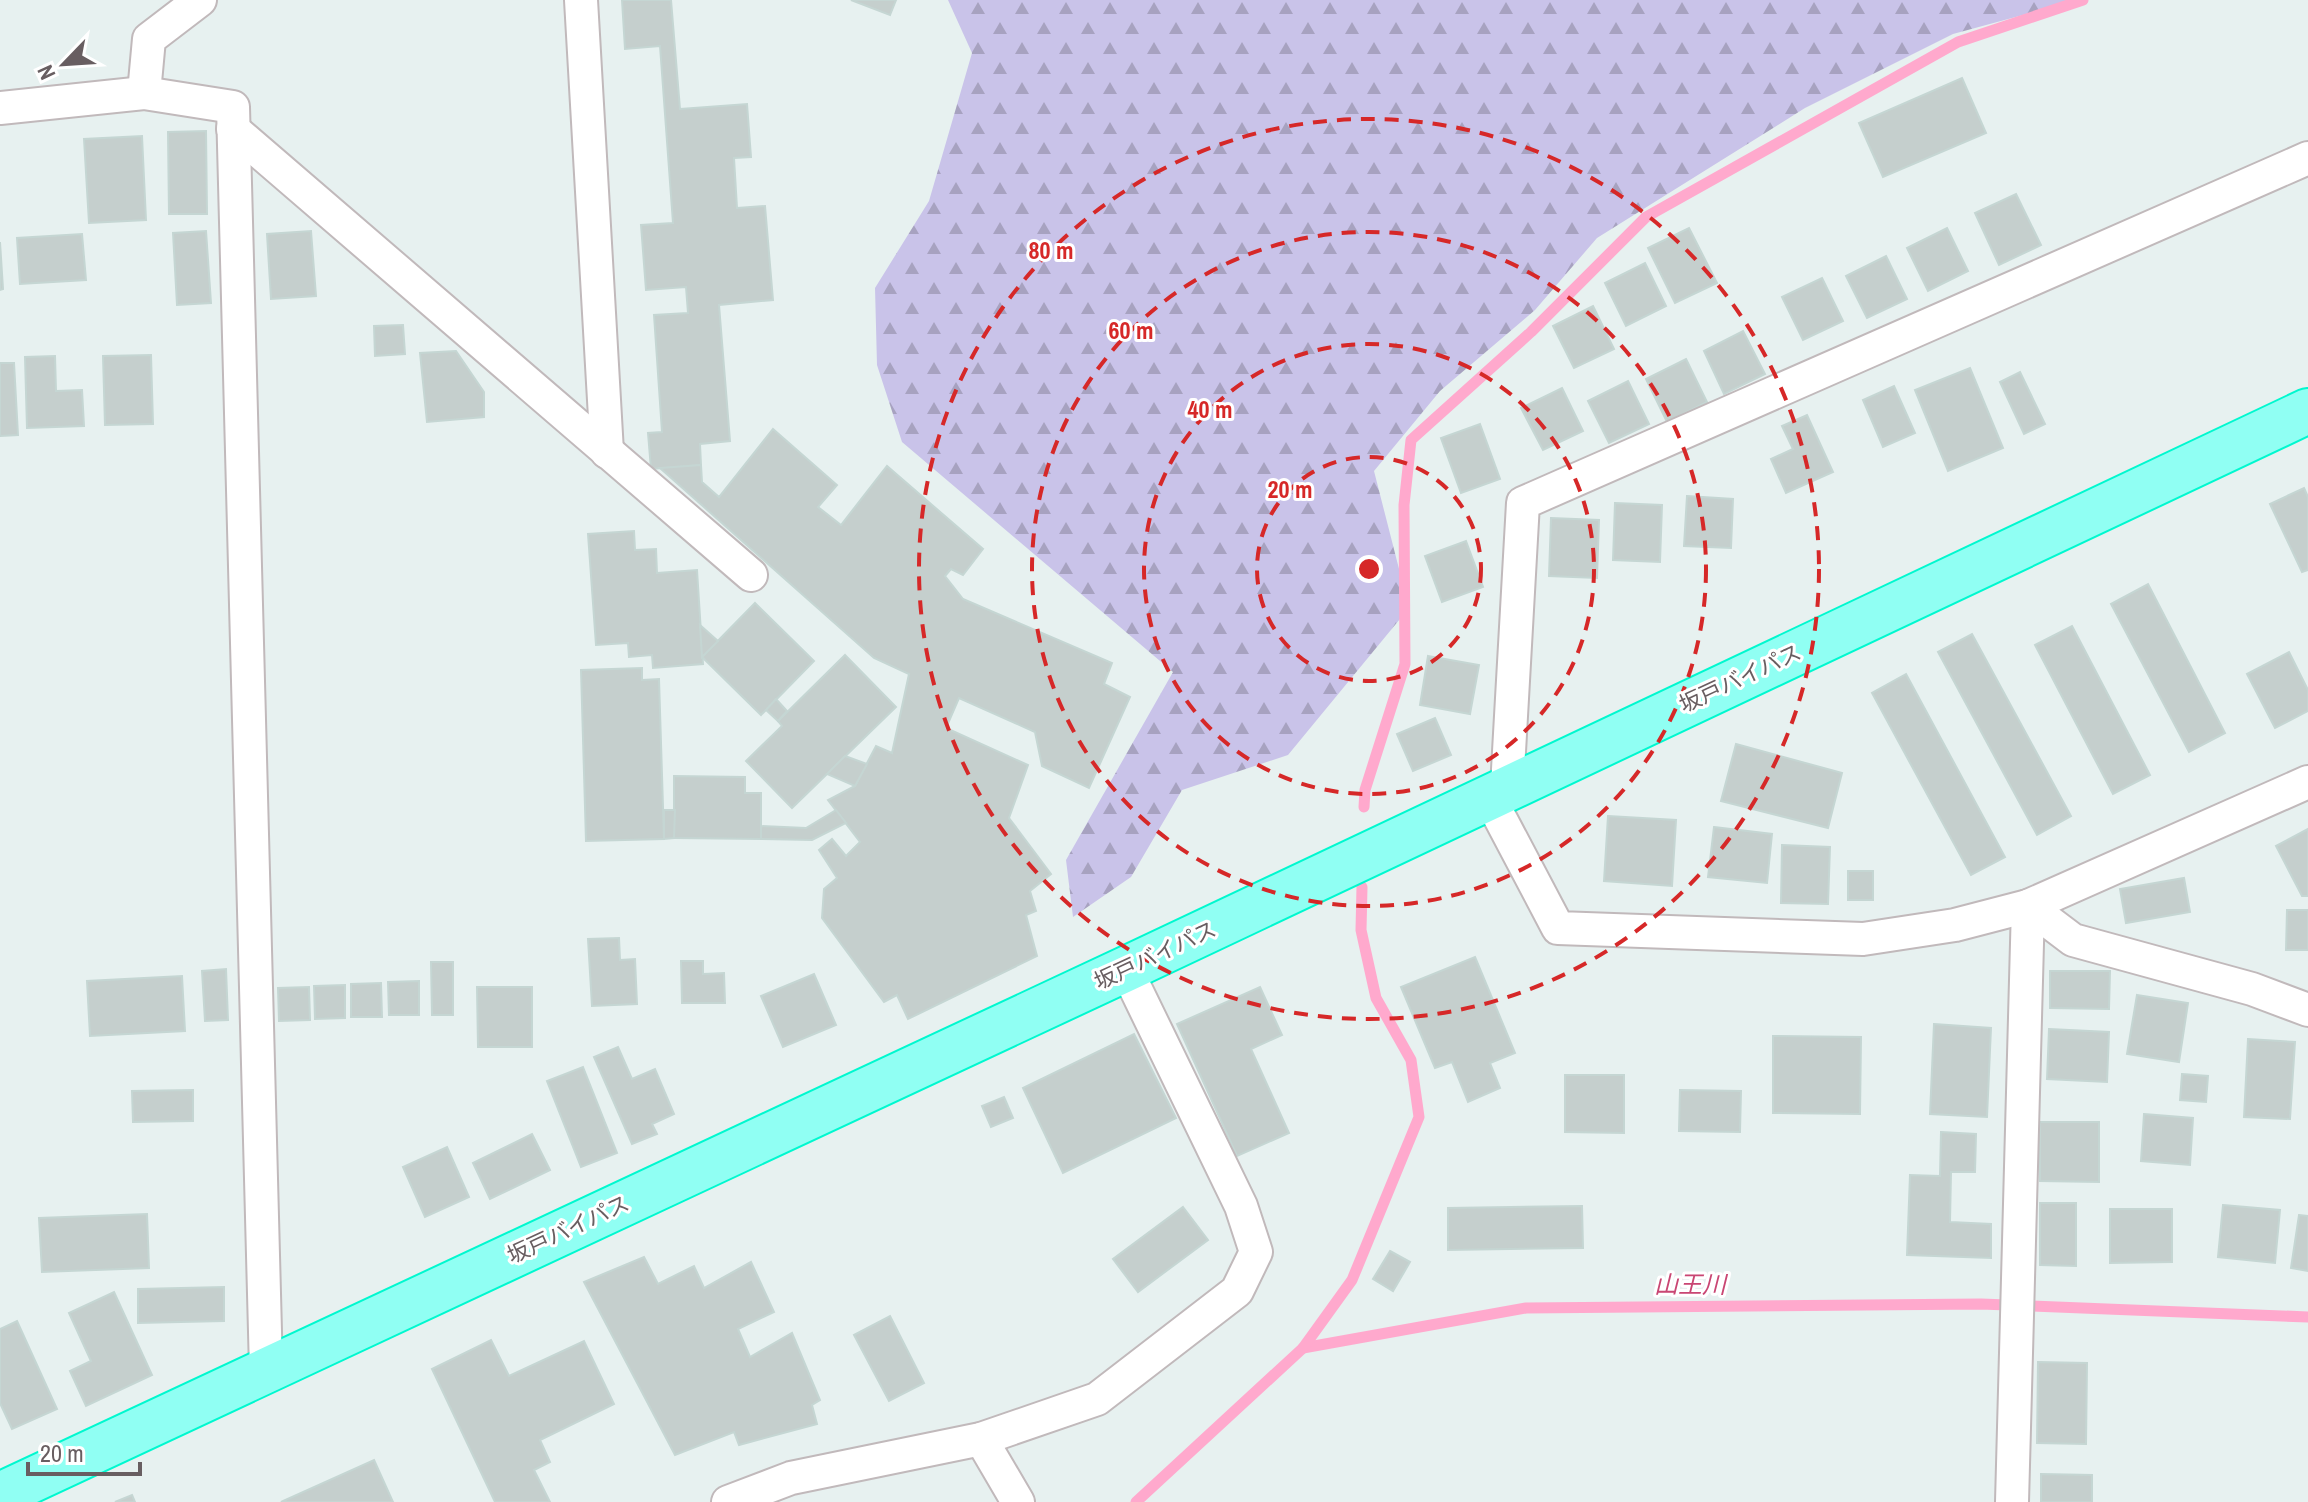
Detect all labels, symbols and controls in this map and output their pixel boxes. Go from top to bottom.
north arrow [24,24,104,104]
text: N [30,60,62,85]
text: 80 m [1029,234,1073,266]
text: 60 m [1109,314,1153,346]
text: 40 m [1188,393,1232,425]
text: 20 m [1268,473,1312,505]
centre of rings [1355,555,1383,583]
street label: 坂戸バイパス [1674,637,1806,719]
street label: 坂戸バイパス [1089,914,1221,996]
street label: 坂戸バイパス [502,1188,634,1270]
water label: 山王川 [1654,1268,1729,1300]
scale bar [28,1426,140,1476]
text: 20 m [40,1437,84,1469]

